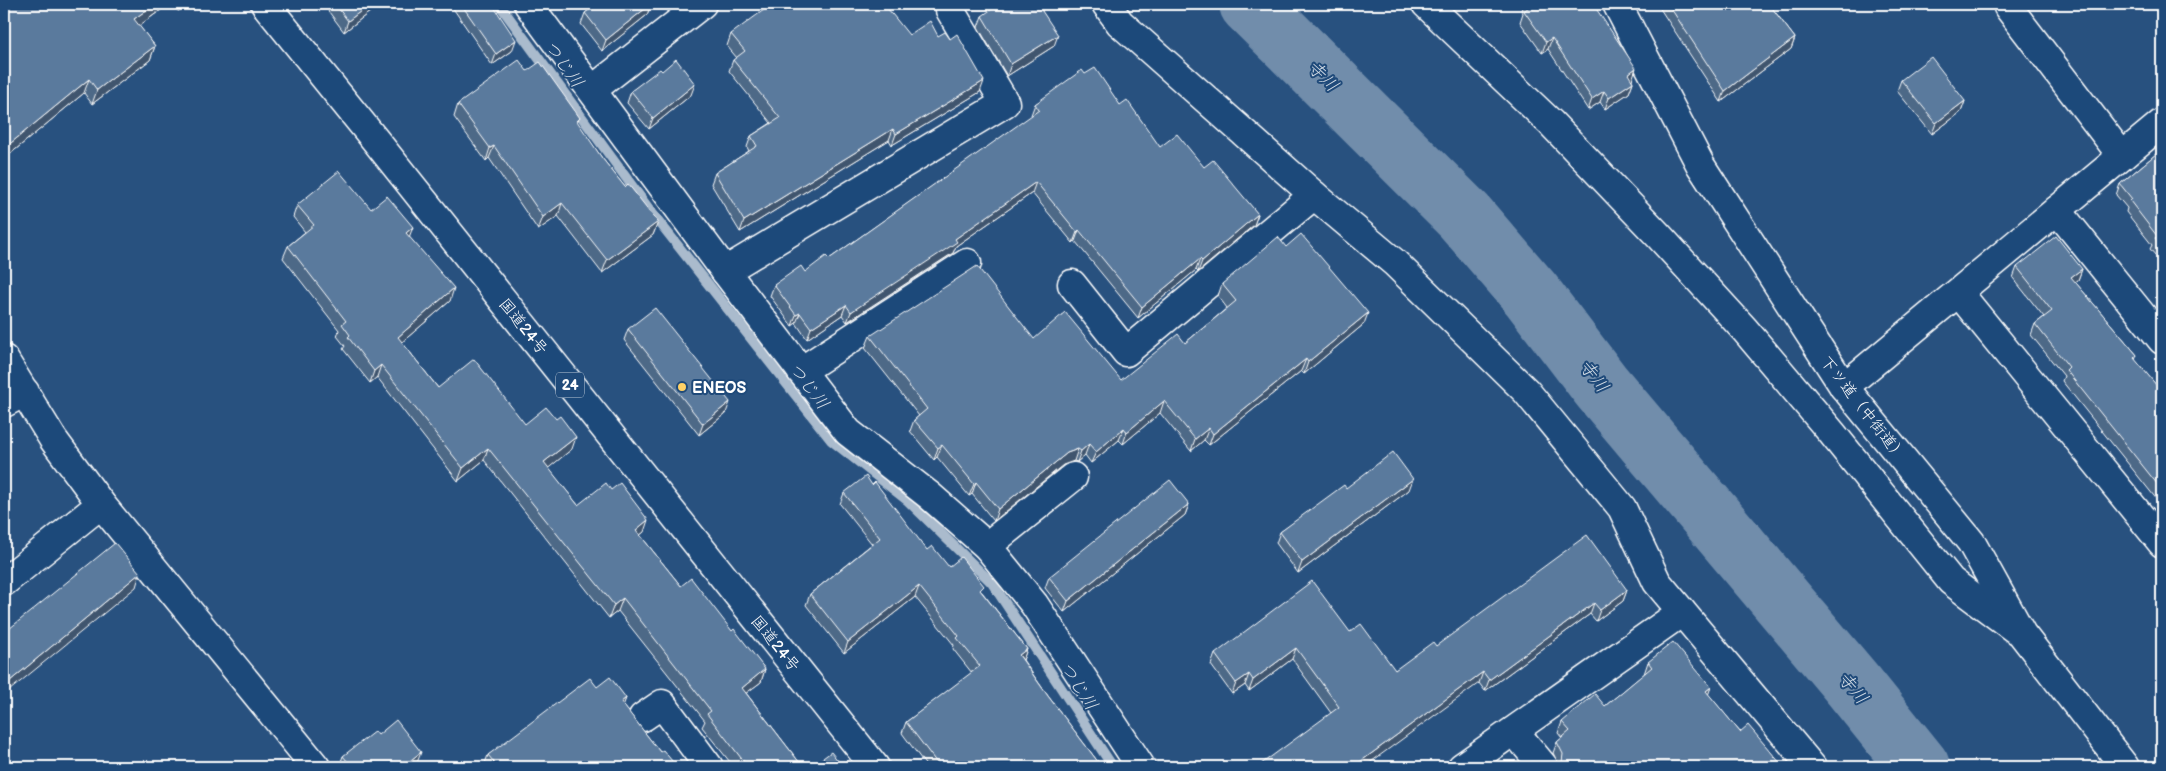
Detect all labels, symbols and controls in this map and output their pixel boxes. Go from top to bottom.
water label: つじ川 [539,36,588,92]
water label: 寺川 [1302,56,1343,97]
street label: 国道24号 [494,295,551,359]
street label: 下ツ道（中街道） [1816,353,1910,465]
water label: 寺川 [1574,356,1613,397]
water label: つじ川 [784,359,834,414]
road number: 24 [556,372,584,398]
place label: ENEOS [692,379,747,398]
marker: ENEOS [676,381,688,393]
street label: 国道24号 [746,612,803,676]
water label: つじ川 [1055,658,1102,715]
water label: 寺川 [1833,668,1872,709]

